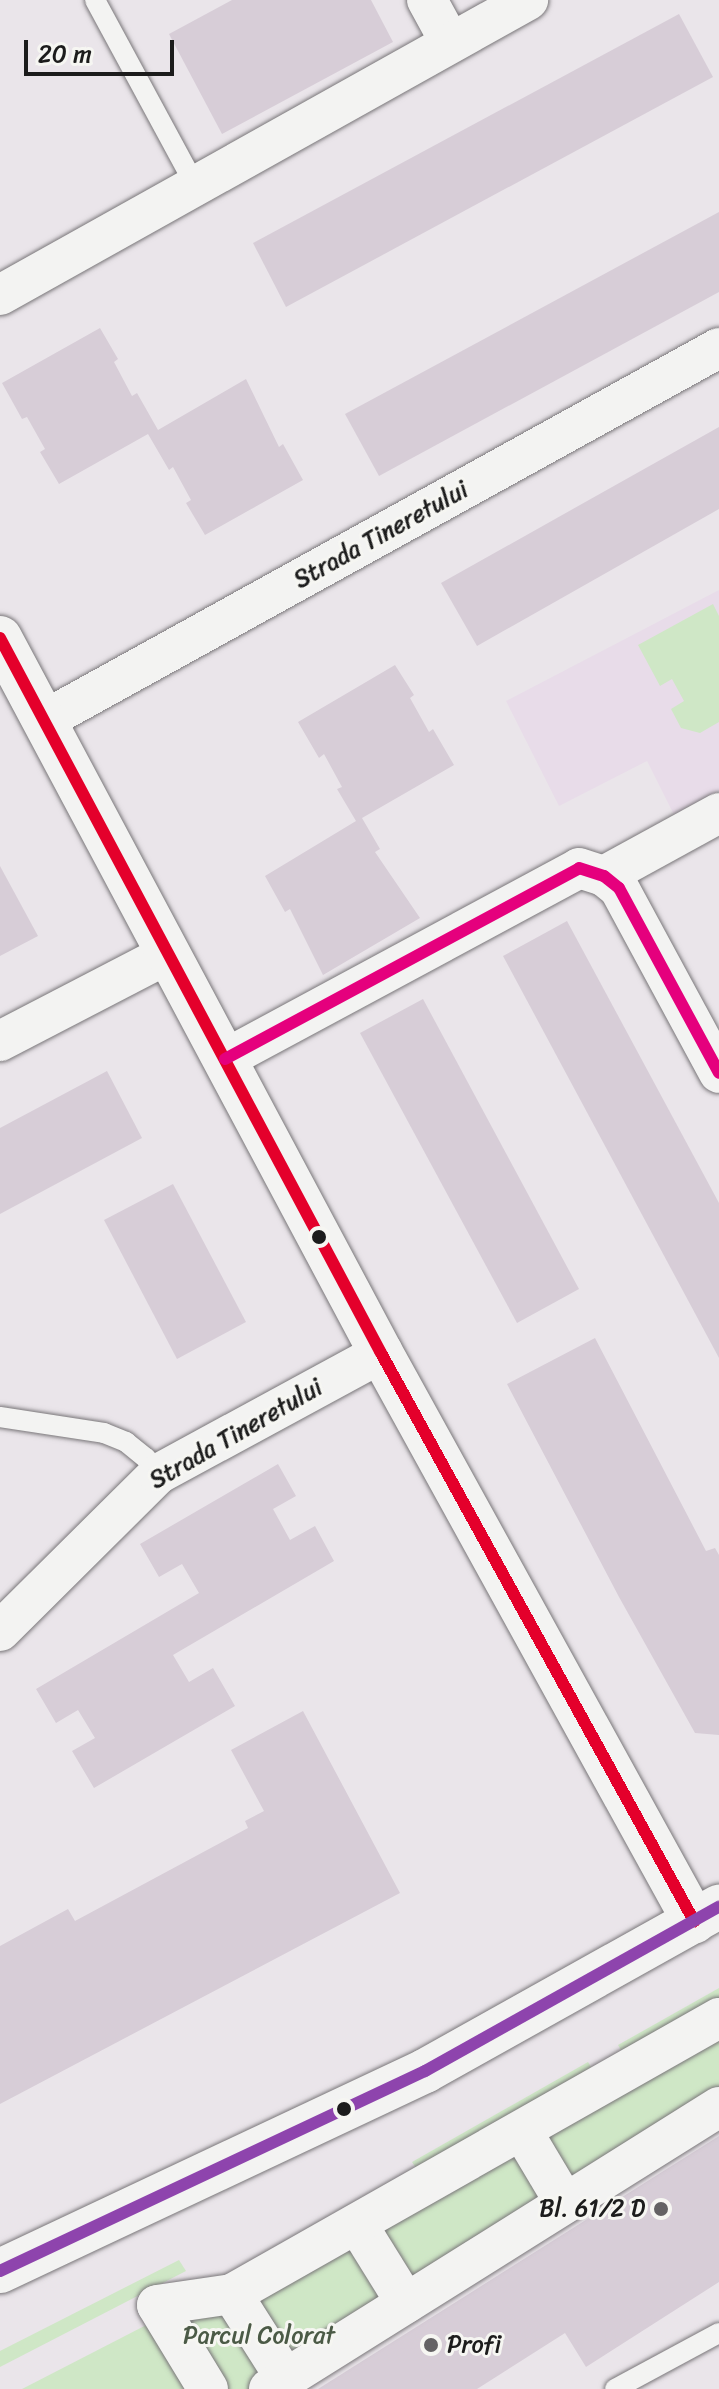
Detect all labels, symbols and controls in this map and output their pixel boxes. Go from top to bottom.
scale bar [28,24,178,74]
text: 20 m [38,33,92,75]
street label: Strada Tineretului [289,475,473,595]
unlabelled marker [311,1229,327,1245]
street label: Strada Tineretului [145,1373,327,1495]
unlabelled marker [336,2101,352,2117]
place label: Bl. 61/2 D [539,2195,645,2223]
marker: Bl. 61/2 D [652,2200,670,2218]
park label: Parcul Colorat [183,2322,335,2350]
place label: Profi [447,2331,501,2359]
marker: Profi [422,2336,440,2354]

